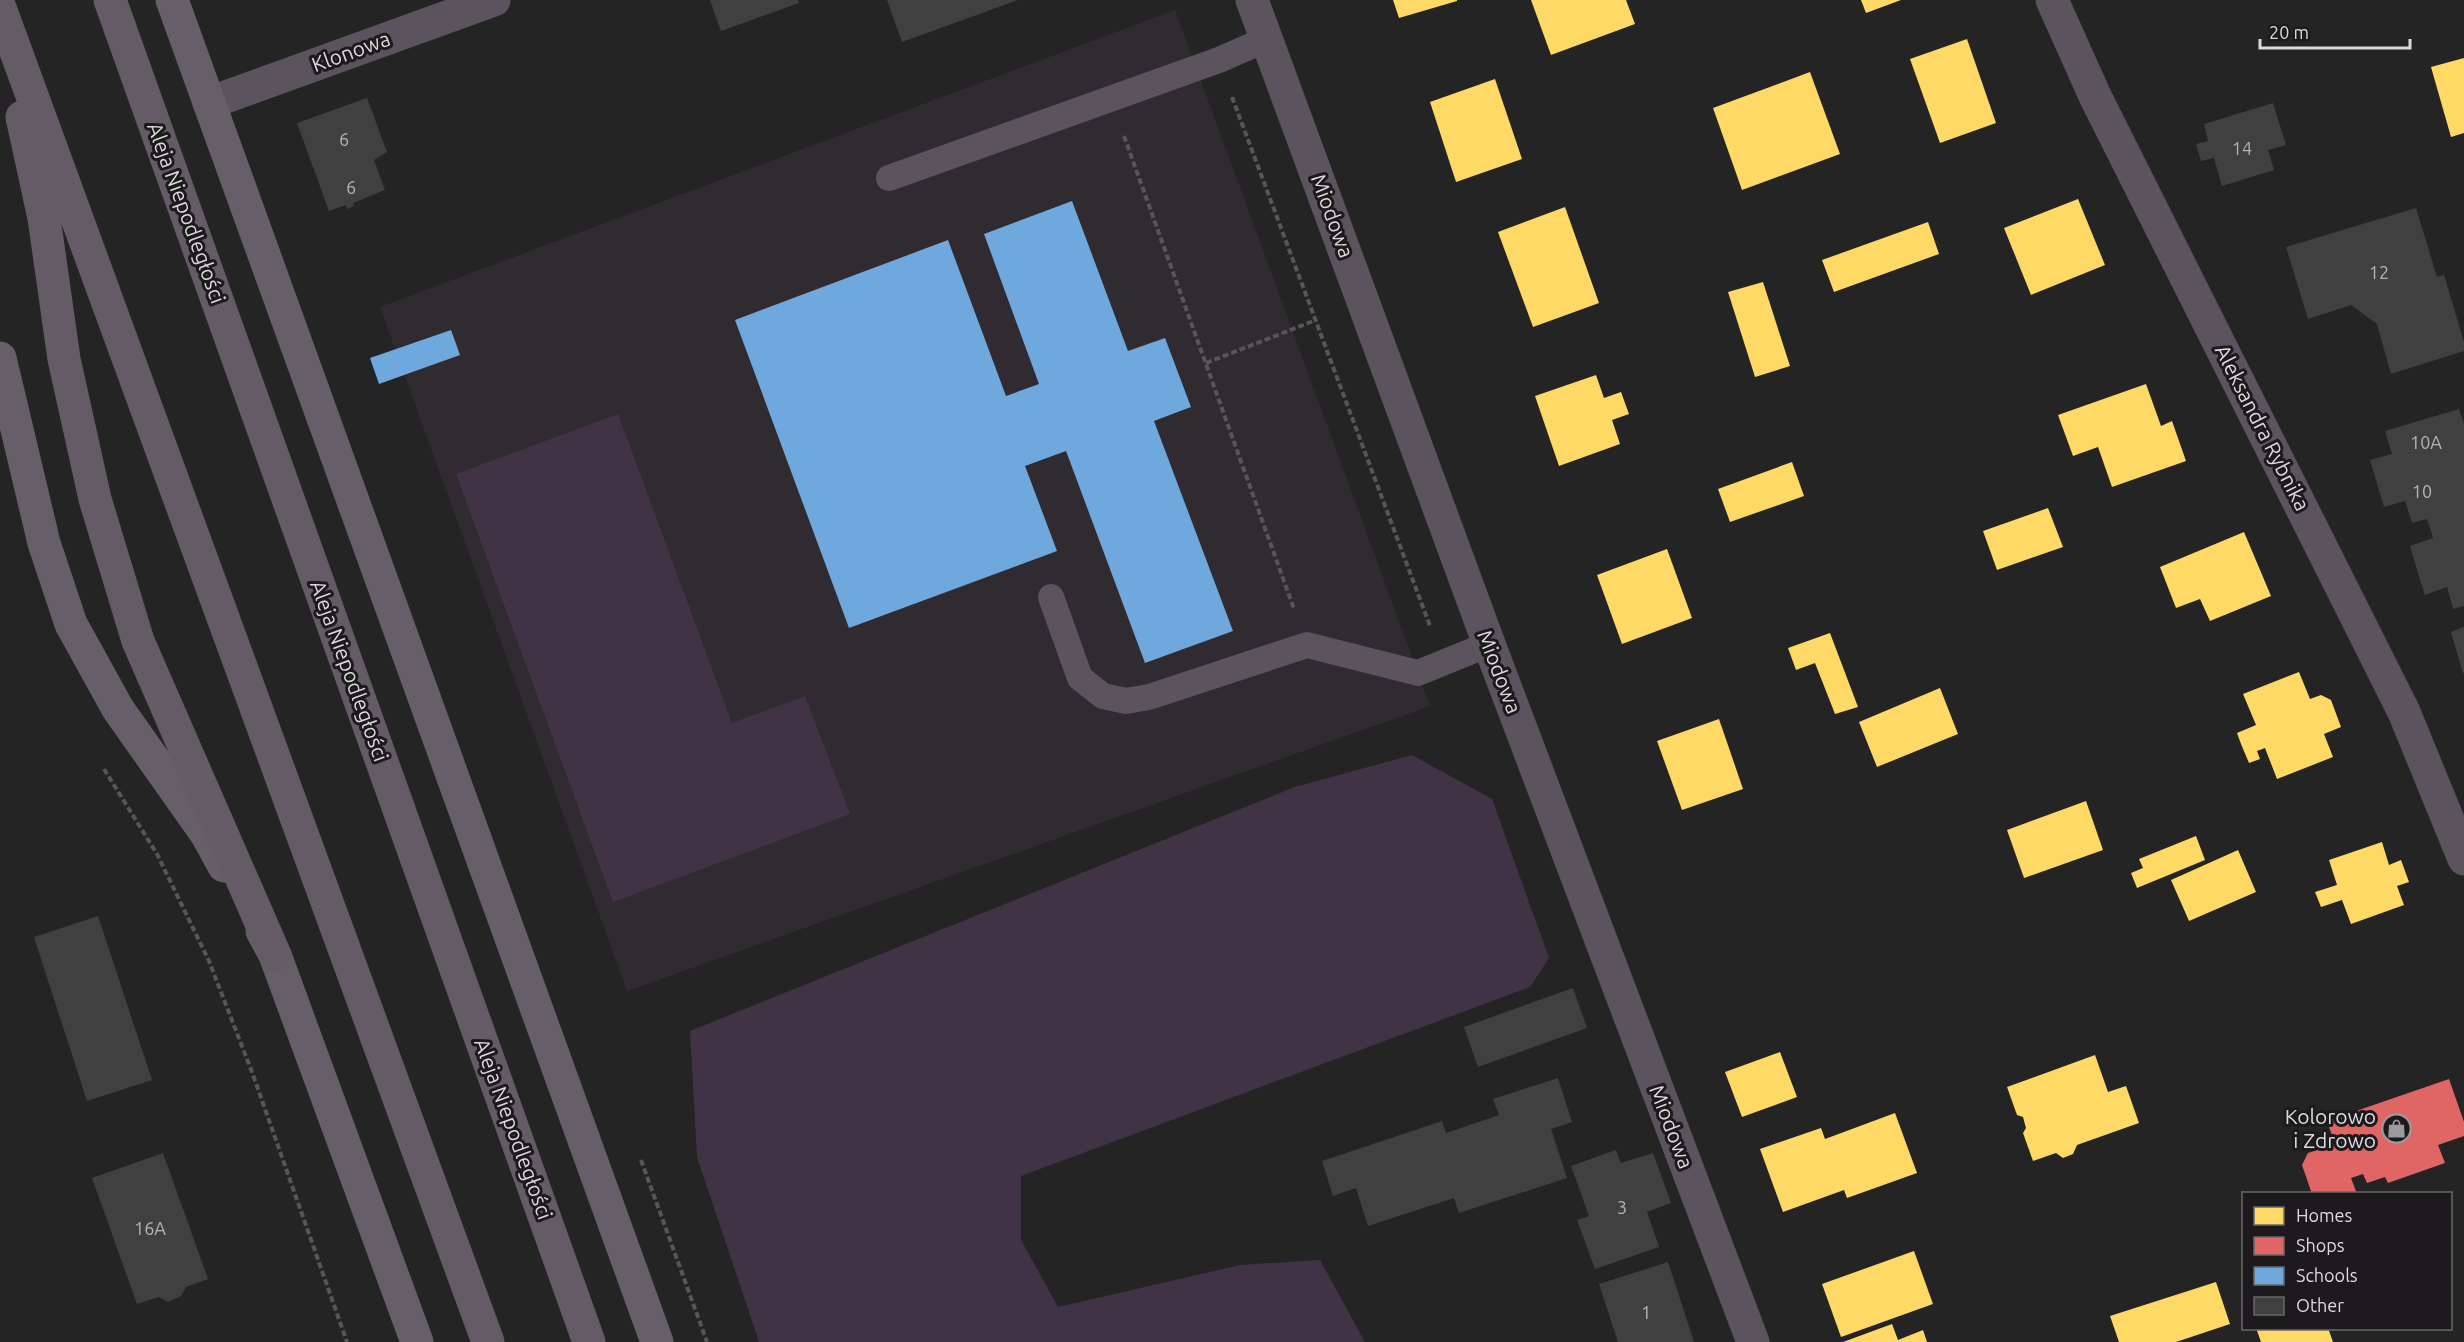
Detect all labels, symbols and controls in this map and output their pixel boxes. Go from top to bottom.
scale bar [2260,12,2410,50]
text: 20 m [2269,22,2309,42]
street label: Klonowa [308,26,393,76]
street label: Aleja Niepodległości [143,119,231,307]
house number: 6 [339,129,349,149]
house number: 14 [2232,138,2252,158]
street label: Miodowa [1307,171,1359,261]
house number: 6 [346,177,356,197]
house number: 12 [2369,262,2389,282]
street label: Aleksandra Rybnika [2211,341,2315,515]
house number: 10A [2410,432,2442,452]
house number: 10 [2412,481,2432,501]
street label: Aleja Niepodległości [306,577,394,765]
street label: Miodowa [1473,627,1527,717]
street label: Aleja Niepodległości [470,1035,558,1223]
street label: Miodowa [1645,1082,1699,1172]
place label: Kolorowo i Zdrowo [2285,1104,2376,1152]
shop icon: Kolorowo i Zdrowo [2381,1113,2413,1145]
legend [2242,1192,2452,1330]
house number: 3 [1617,1197,1627,1217]
text: Homes [2296,1205,2353,1225]
house number: 16A [134,1218,166,1238]
text: Shops [2296,1235,2345,1255]
text: Schools [2296,1265,2358,1285]
text: Other [2296,1295,2344,1315]
house number: 1 [1641,1302,1651,1322]

